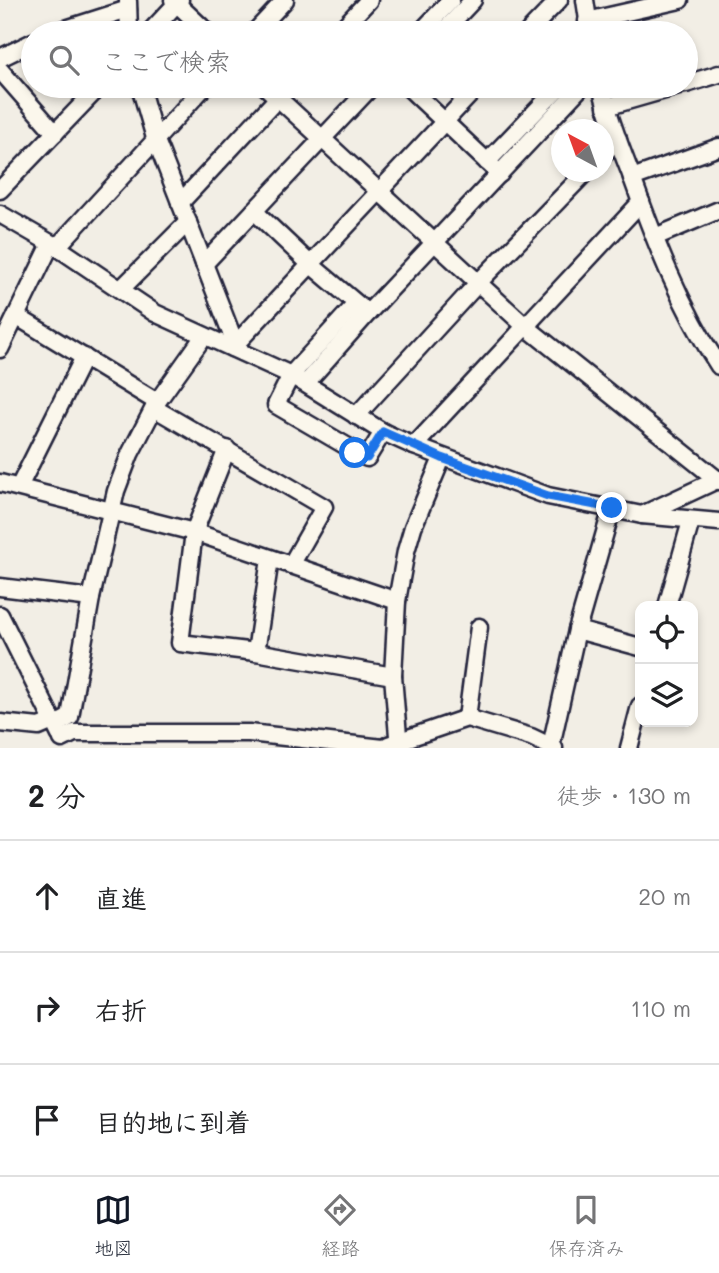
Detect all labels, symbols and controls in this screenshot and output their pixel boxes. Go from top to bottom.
search box [21,21,698,98]
icon: search [45,41,83,79]
text: ここで検索 [101,44,231,78]
north arrow [551,119,614,182]
route start [339,437,370,468]
route end [596,492,627,523]
map controls [635,601,698,727]
button: locate [635,601,698,664]
button: layers [635,664,698,727]
text: 2 分 [28,775,86,815]
text: 徒歩 · 130 m [557,780,691,810]
icon: ahead [28,877,66,915]
text: 直進 [95,881,147,915]
text: 20 m [638,881,691,911]
icon: right [28,989,66,1027]
text: 右折 [95,993,147,1027]
text: 110 m [631,993,691,1023]
icon: arrive [28,1101,66,1139]
text: 目的地に到着 [95,1105,251,1139]
tab: 地図 [94,1191,133,1260]
tab: 経路 [321,1191,360,1260]
tab: 保存済み [548,1191,625,1260]

